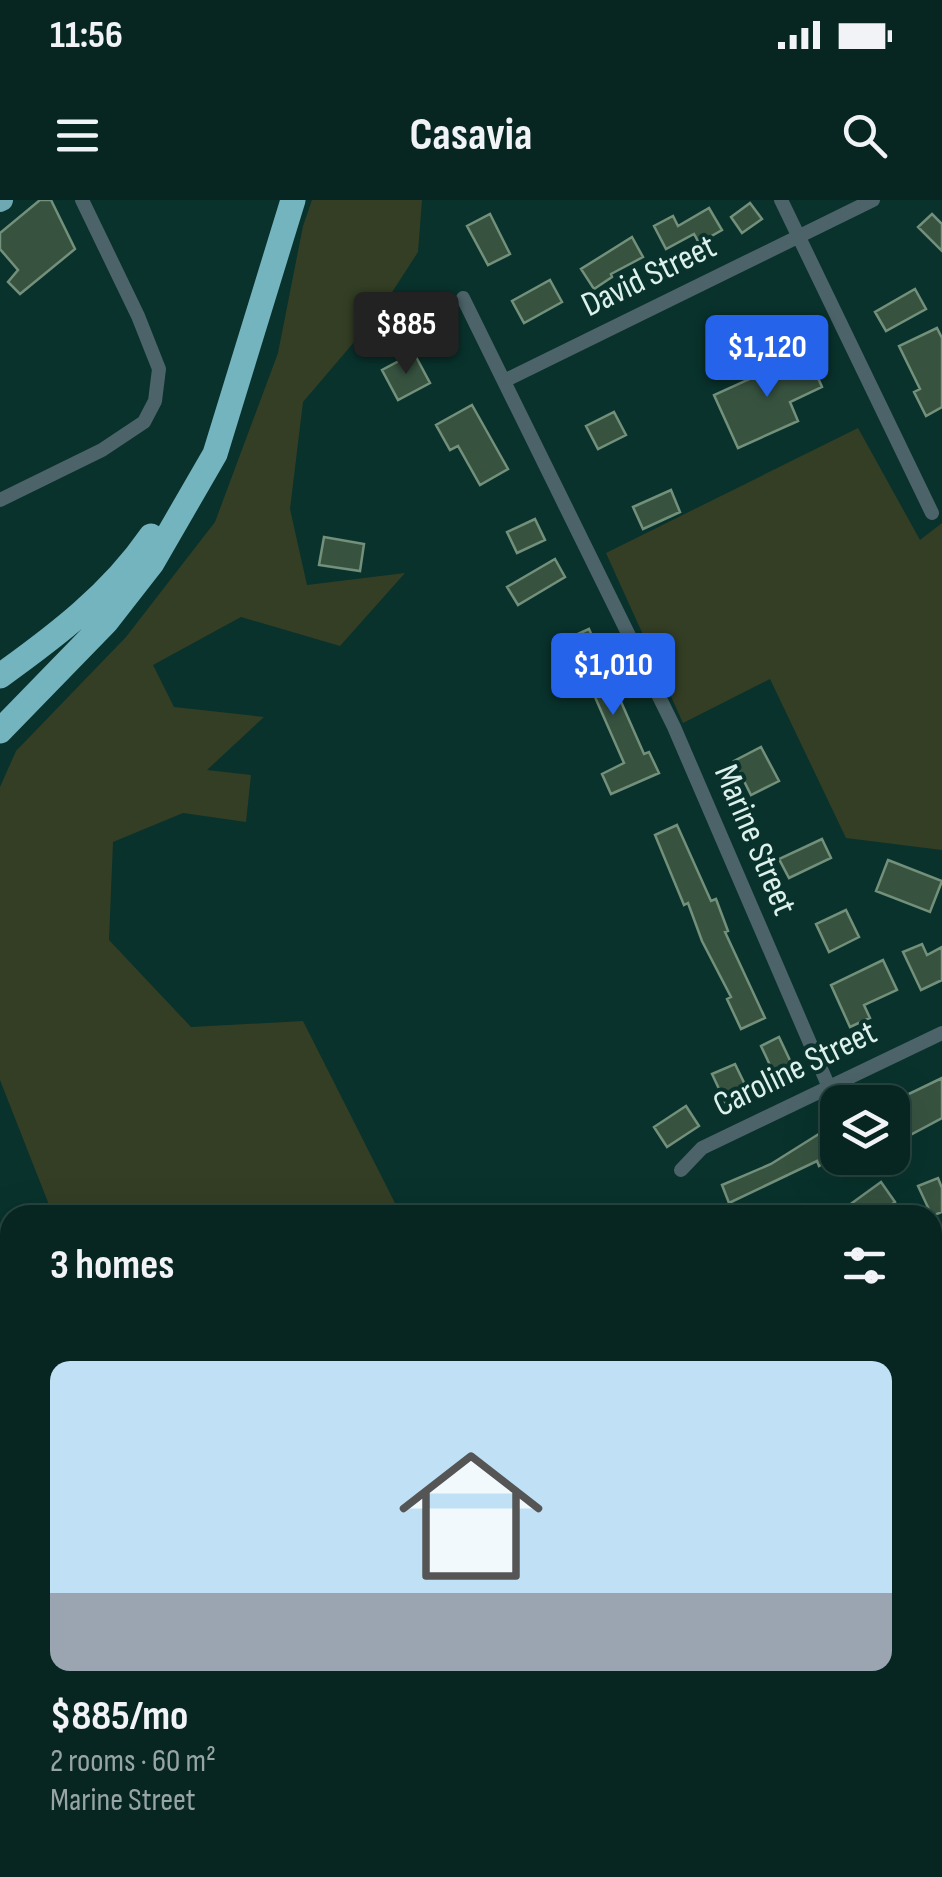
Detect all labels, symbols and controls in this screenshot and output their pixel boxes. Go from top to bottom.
text: 11:56 [50,13,123,58]
icon: menu [50,108,105,163]
text: Casavia [410,108,532,163]
icon: search [837,108,892,163]
street label: David Street [575,225,723,327]
pin: $885 [347,292,465,377]
text: $885 [376,305,436,344]
pin: $1,120 [686,315,848,400]
text: $1,120 [727,328,807,367]
pin: $1,010 [532,633,694,718]
text: $1,010 [573,646,653,685]
street label: Marine Street [704,758,806,922]
street label: Caroline Street [706,1011,884,1127]
map controls [820,1085,910,1175]
button: layers [820,1085,910,1175]
icon: filters [837,1238,892,1293]
text: 3 homes [50,1240,174,1291]
icon: home [381,1426,561,1606]
text: $885/mo [50,1691,188,1742]
text: 2 rooms · 60 m² [50,1742,216,1781]
text: Marine Street [50,1781,196,1820]

